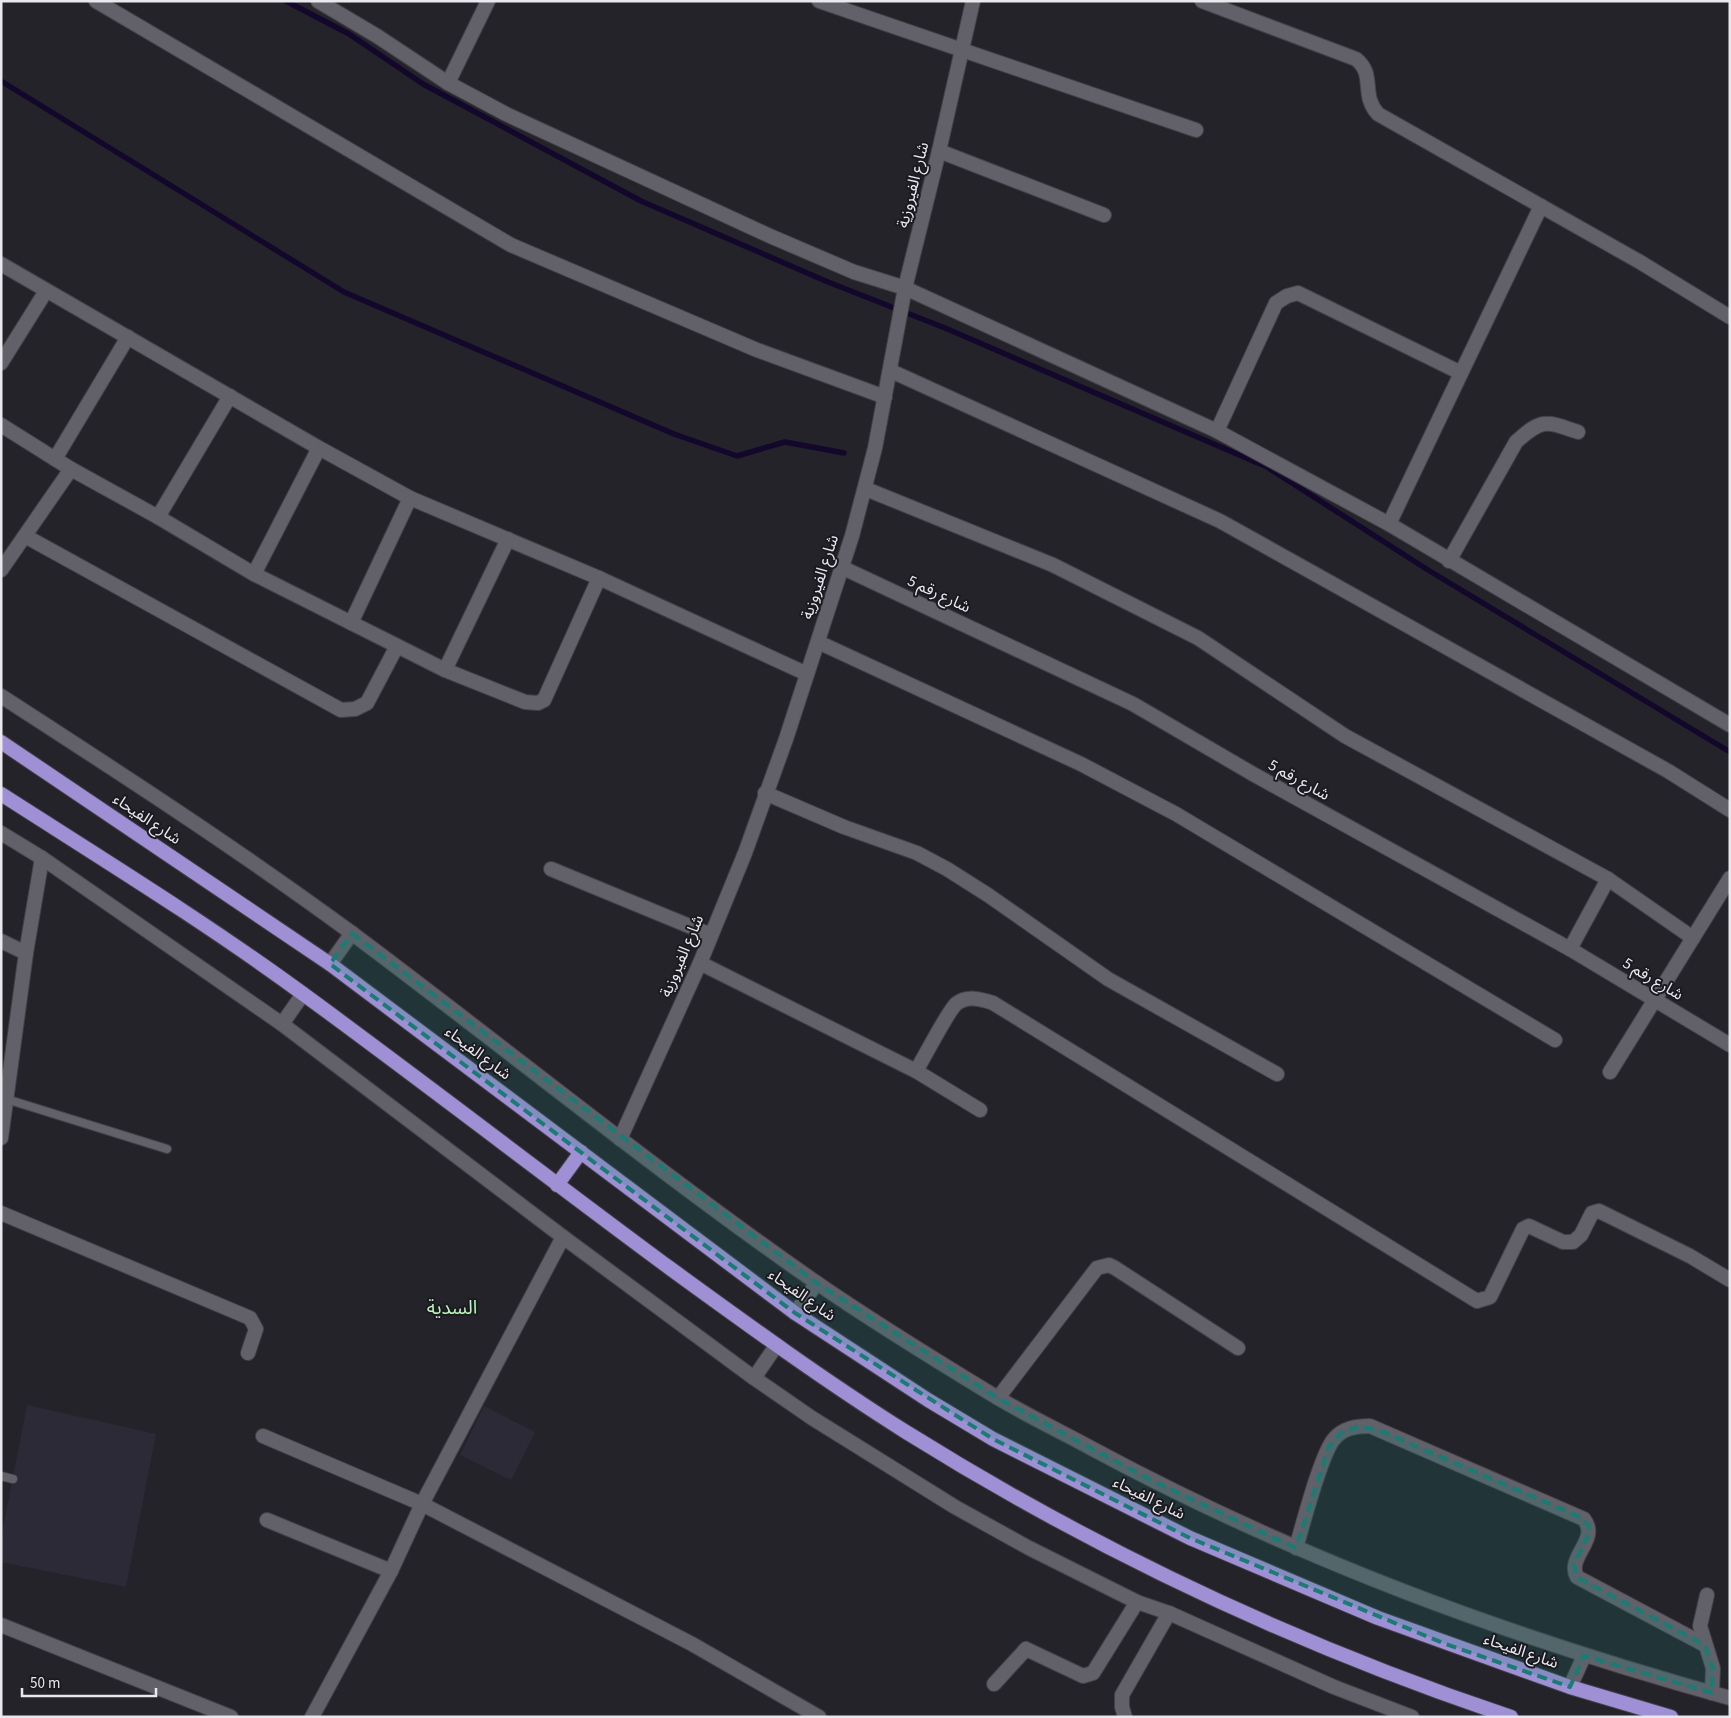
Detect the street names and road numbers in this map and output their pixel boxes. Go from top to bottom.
street label: شارع الفيروزية [892,140,935,230]
street label: شارع الفيروزية [796,532,845,622]
street label: شارع رقم 5 [904,570,974,619]
street label: شارع رقم 5 [1264,754,1334,807]
street label: شارع الفيحاء [108,788,185,851]
street label: شارع الفيروزية [655,911,710,1001]
street label: شارع رقم 5 [1618,952,1687,1007]
street label: شارع الفيحاء [440,1021,516,1086]
street label: شارع الفيحاء [763,1264,840,1327]
street label: شارع الفيحاء [1109,1471,1189,1526]
street label: شارع الفيحاء [1480,1628,1561,1675]

